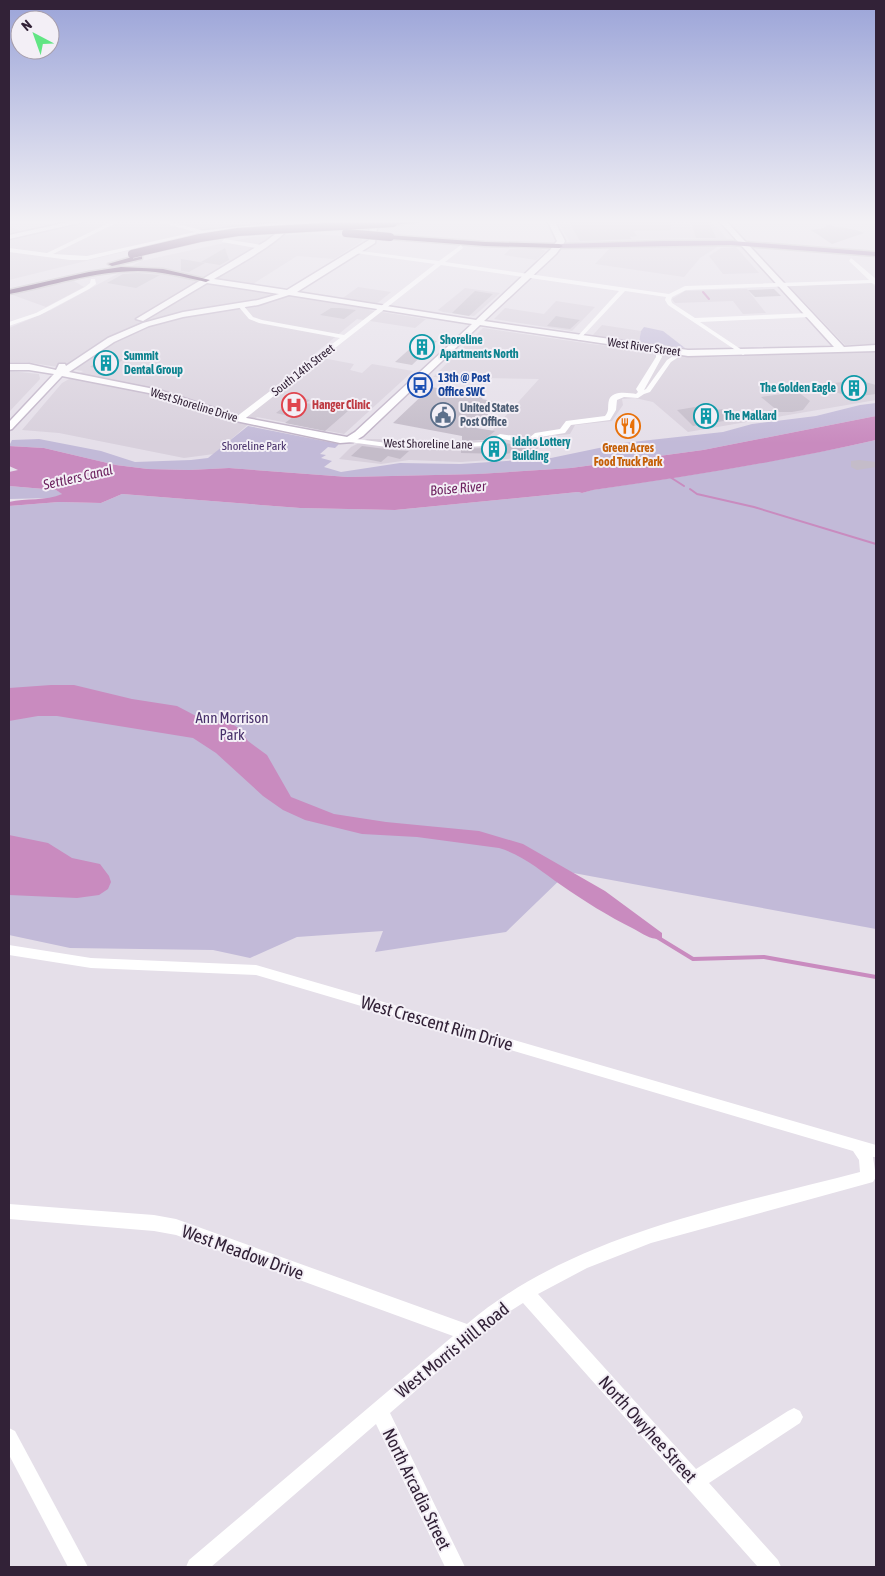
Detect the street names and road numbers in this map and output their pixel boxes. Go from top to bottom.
street label: West River Street [607,335,682,359]
street label: South 14th Street [269,341,338,399]
street label: West Shoreline Drive [149,385,239,425]
street label: West Shoreline Lane [383,436,473,452]
street label: West Crescent Rim Drive [358,991,516,1055]
street label: West Meadow Drive [179,1220,307,1284]
street label: West Morris Hill Road [391,1298,513,1402]
street label: North Owyhee Street [595,1371,701,1487]
street label: North Arcadia Street [378,1425,456,1553]

